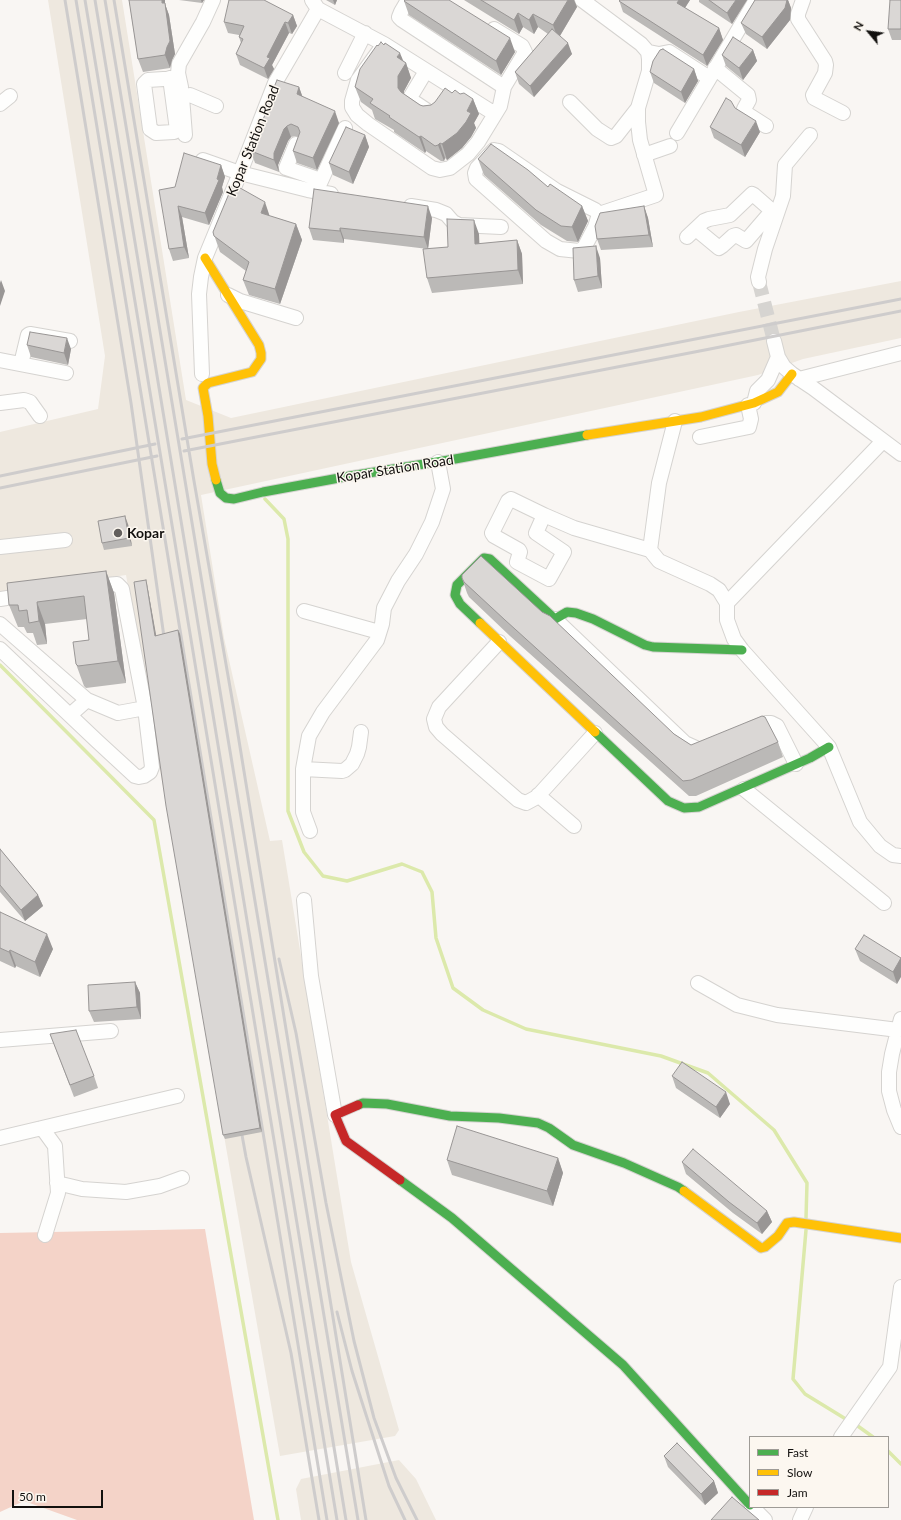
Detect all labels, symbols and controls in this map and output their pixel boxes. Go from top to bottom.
north arrow [849,12,889,52]
text: N [850,19,866,33]
street label: Kopar Station Road [223,83,283,199]
street label: Kopar Station Road [335,451,455,487]
place label: Kopar [127,525,164,541]
marker: Kopar [112,527,124,539]
legend [749,1436,889,1508]
text: Fast [787,1445,808,1460]
text: Slow [787,1465,812,1480]
scale bar [14,1482,105,1508]
text: Jam [787,1485,808,1500]
text: 50 m [19,1489,46,1504]

